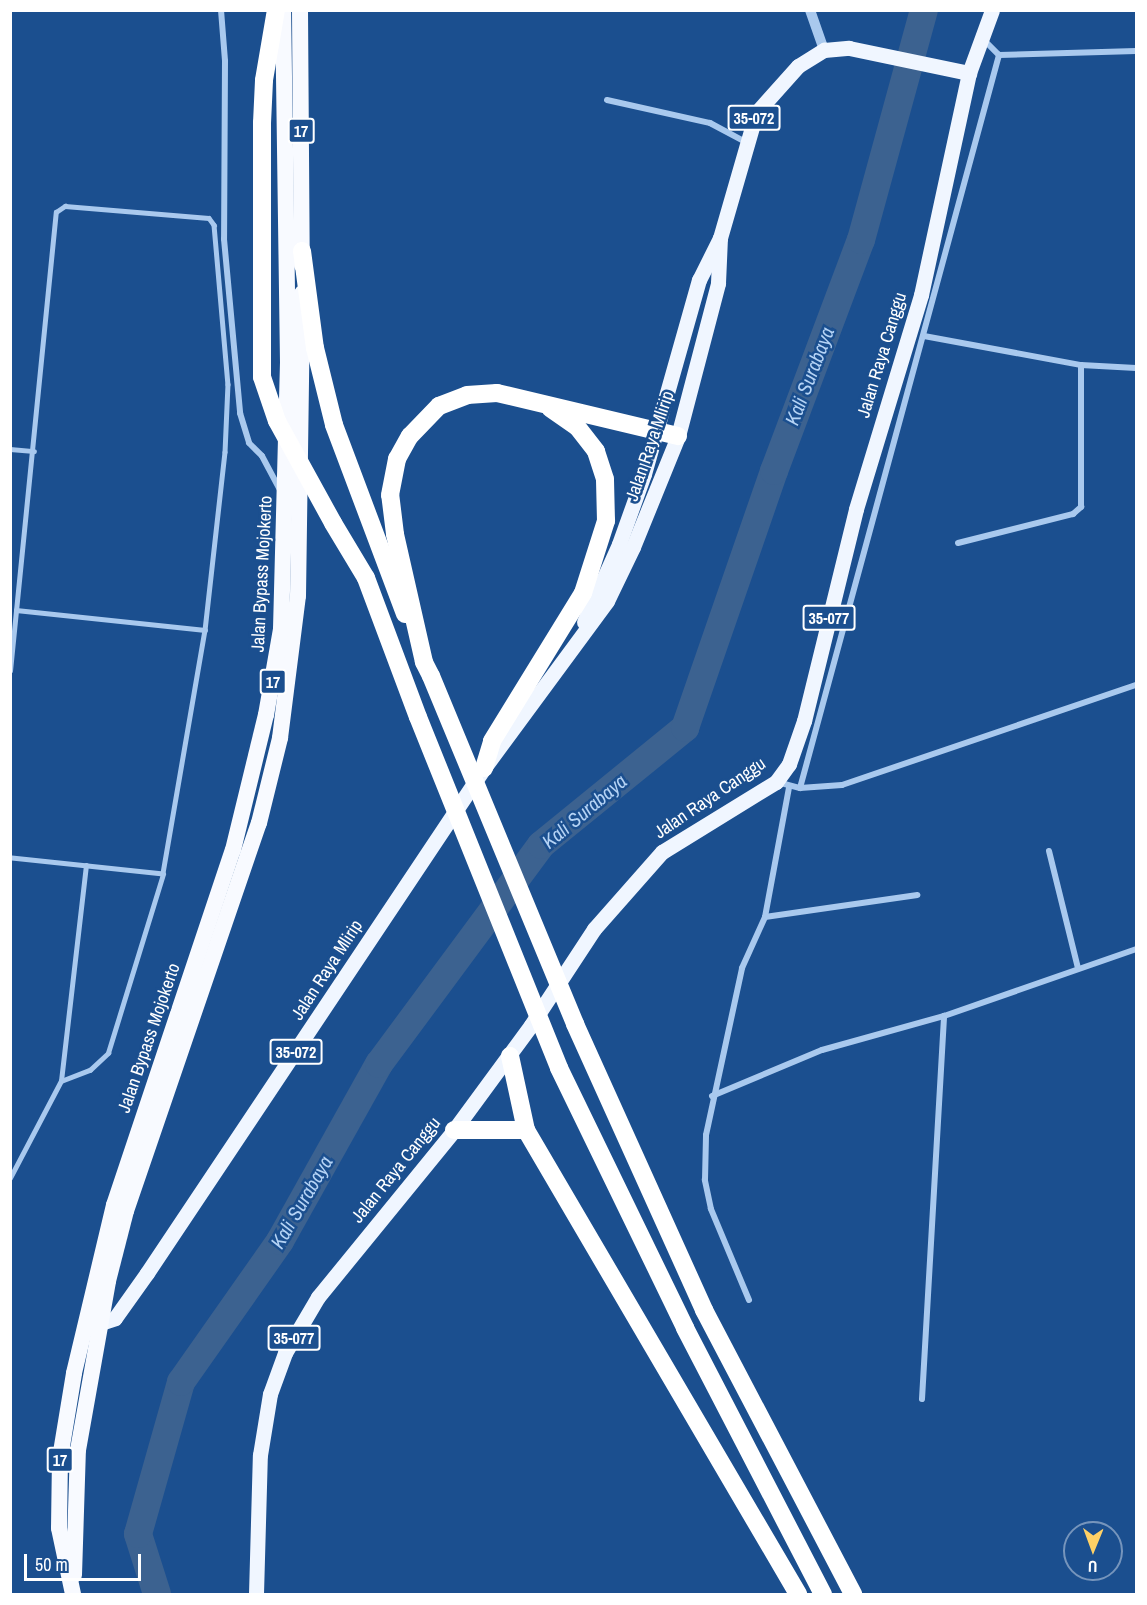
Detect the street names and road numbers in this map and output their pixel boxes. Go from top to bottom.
road number: 35-072 [727,105,781,131]
road number: 17 [288,118,314,144]
street label: Jalan Raya Canggu [853,290,911,420]
street label: Jalan Raya Mlirip [621,388,679,504]
street label: Jalan Bypass Mojokerto [247,495,277,653]
road number: 35-077 [802,605,856,631]
road number: 17 [260,669,286,695]
street label: Jalan Raya Canggu [650,753,770,843]
street label: Jalan Raya Mlirip [287,916,367,1024]
street label: Jalan Bypass Mojokerto [113,960,185,1116]
road number: 35-072 [269,1039,323,1065]
street label: Jalan Raya Canggu [347,1113,445,1227]
road number: 35-077 [267,1325,321,1351]
road number: 17 [46,1447,74,1473]

